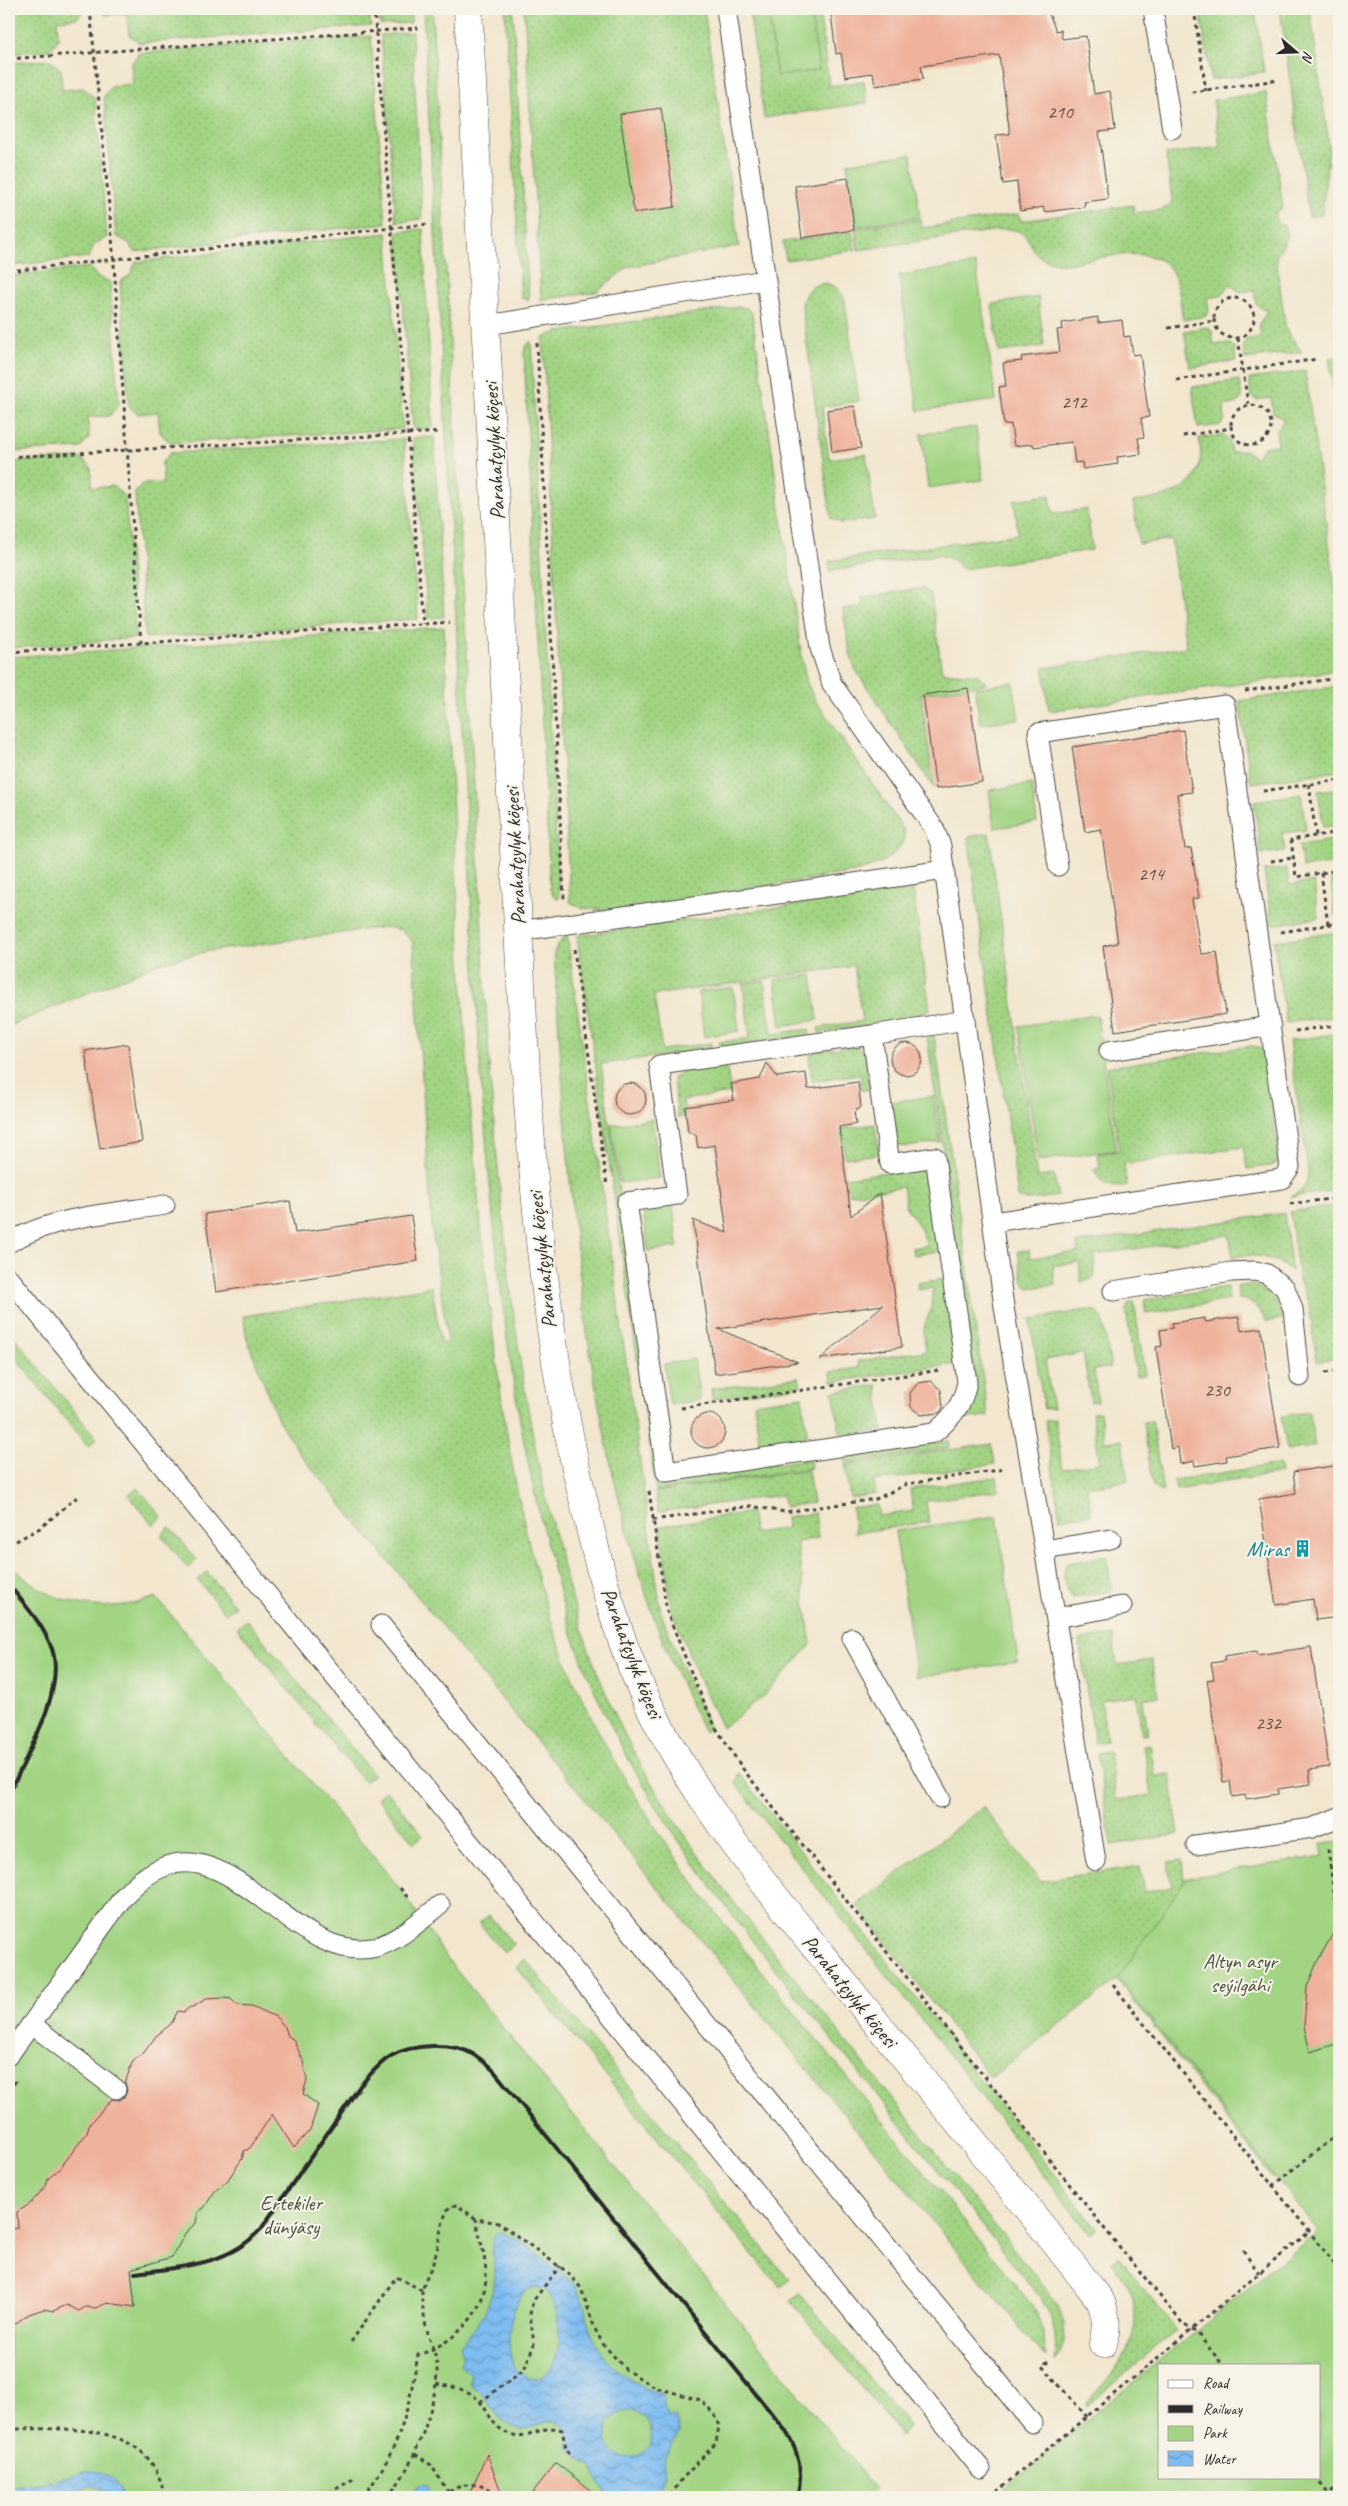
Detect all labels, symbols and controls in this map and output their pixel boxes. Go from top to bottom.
north arrow [1270,28,1320,78]
text: N [1298,49,1317,65]
house number: 210 [1047,100,1074,124]
street label: Parahatçylyk köçesi [477,379,511,520]
house number: 212 [1061,390,1088,414]
street label: Parahatçylyk köçesi [498,784,532,925]
house number: 214 [1138,862,1166,886]
street label: Parahatçylyk köçesi [522,1187,562,1330]
house number: 230 [1204,1378,1231,1402]
place label: Miras [1247,1536,1291,1562]
building icon: Miras [1293,1539,1313,1559]
street label: Parahatçylyk köçesi [595,1584,670,1725]
house number: 232 [1255,1711,1282,1735]
street label: Parahatçylyk köçesi [797,1929,905,2055]
park label: Altyn asyr seýilgähi [1203,1948,1279,1998]
park label: Ertekiler dünýäsy [260,2190,323,2240]
legend [1158,2364,1320,2478]
text: Road [1203,2374,1230,2393]
text: Railway [1203,2400,1244,2419]
text: Park [1203,2424,1228,2443]
text: Water [1203,2450,1237,2469]

